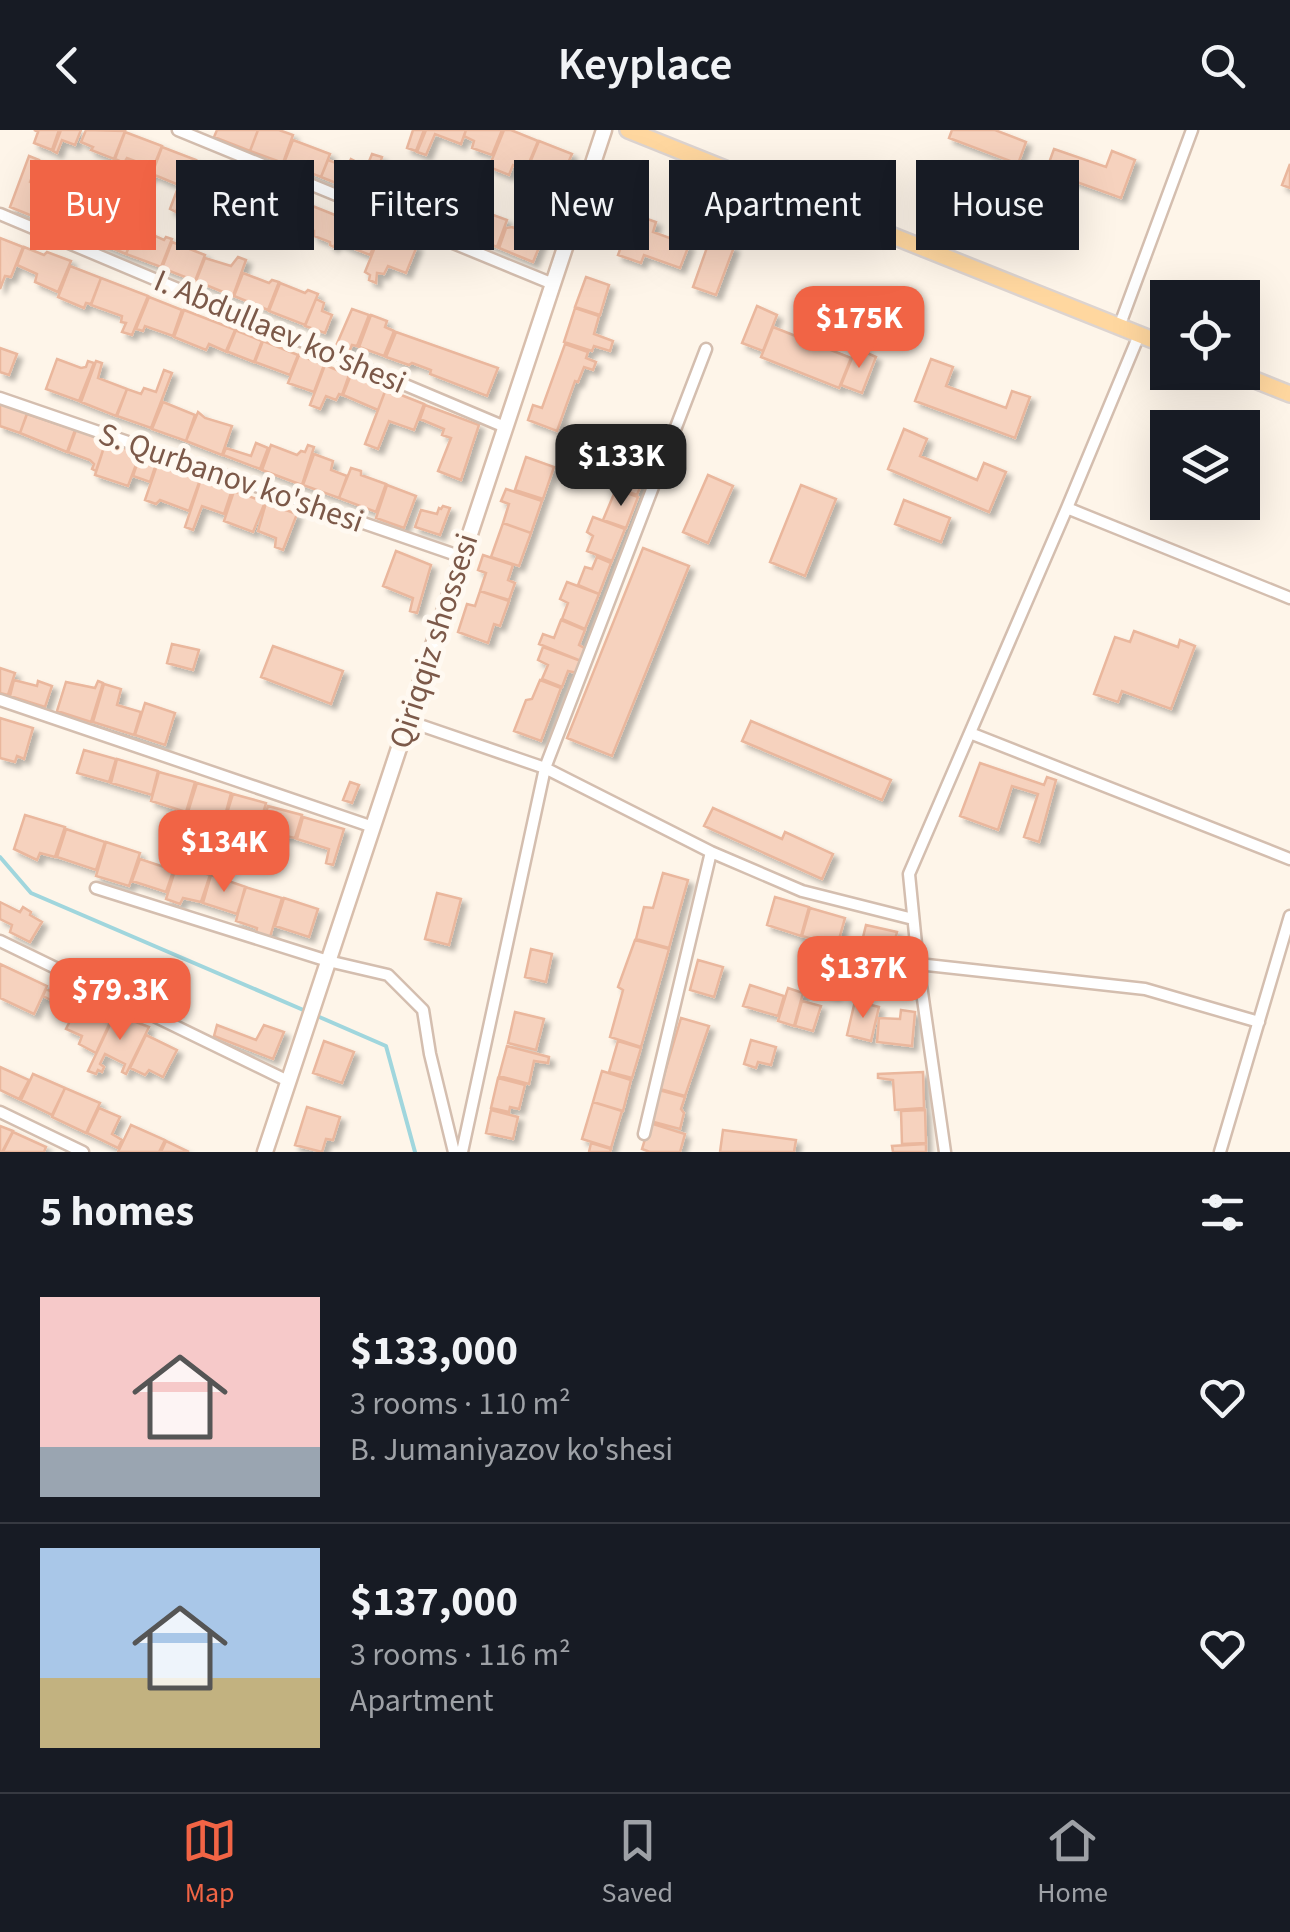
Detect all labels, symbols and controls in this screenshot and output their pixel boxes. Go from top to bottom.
text: Keyplace [558,33,732,97]
icon: back [40,38,95,93]
icon: search [1195,38,1250,93]
chip: Buy [30,160,156,250]
chip: Rent [176,160,314,250]
chip: Filters [334,160,494,250]
chip: New [514,160,649,250]
chip: Apartment [669,160,896,250]
chip: House [916,160,1079,250]
street label: I. Abdullaev ko'shesi [147,258,413,406]
map controls [1150,280,1260,520]
button: locate [1150,280,1260,390]
pin: $175K [789,286,929,371]
text: $175K [815,295,903,341]
button: layers [1150,410,1260,520]
street label: S. Qurbanov ko'shesi [92,411,370,545]
pin: $133K [551,424,691,509]
text: $133K [577,433,665,479]
street label: Qiriqqiz shossesi [378,528,490,754]
pin: $134K [154,810,294,895]
text: $134K [180,819,268,865]
pin: $137K [793,936,933,1021]
text: $137K [819,945,907,991]
pin: $79.3K [39,958,201,1043]
text: $79.3K [72,967,168,1013]
text: 5 homes [40,1182,194,1242]
icon: filters [1195,1185,1250,1240]
text: $133,000 [350,1321,518,1381]
icon: home [120,1337,240,1457]
icon: heart [1195,1370,1250,1425]
text: 3 rooms · 110 m² [350,1381,571,1427]
text: B. Jumaniyazov ko'shesi [350,1427,673,1473]
text: $137,000 [350,1572,518,1632]
icon: home [120,1588,240,1708]
icon: heart [1195,1621,1250,1676]
text: 3 rooms · 116 m² [350,1632,571,1678]
text: Apartment [350,1678,493,1724]
tab: Map [182,1813,237,1913]
tab: Saved [601,1813,673,1913]
tab: Home [1037,1813,1108,1913]

